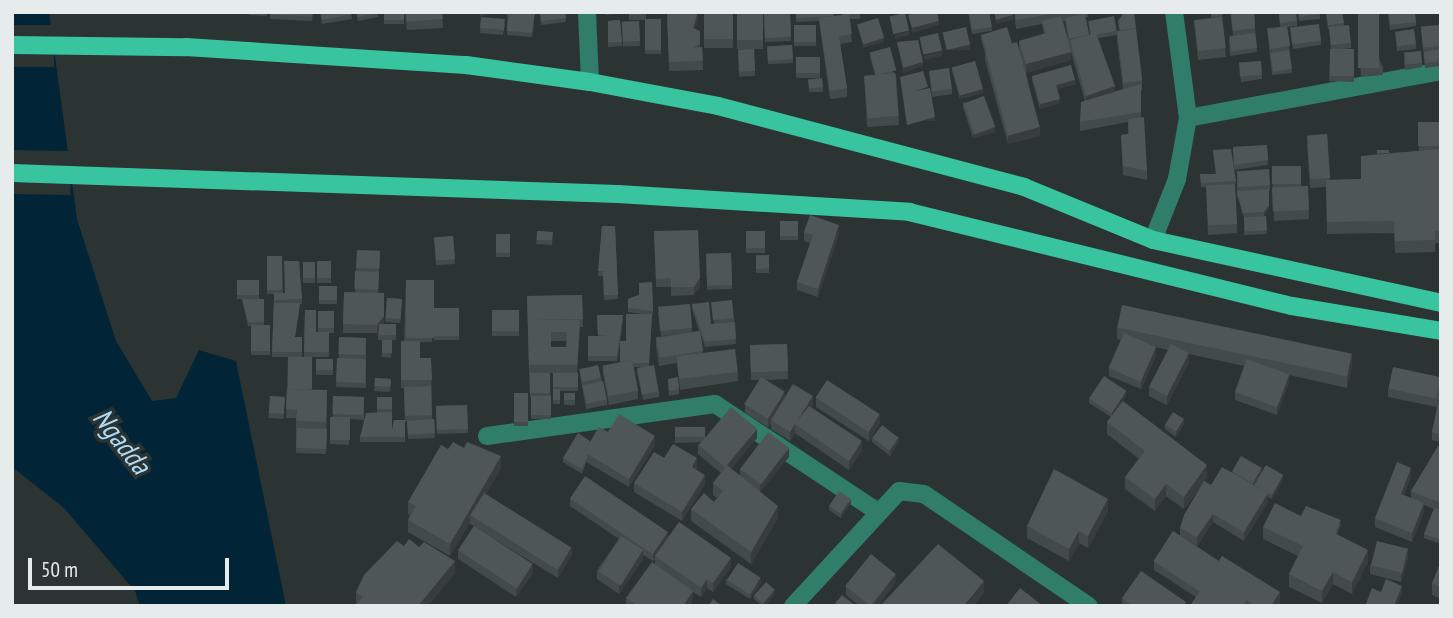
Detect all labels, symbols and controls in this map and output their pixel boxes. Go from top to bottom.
water label: Ngadda [86,402,158,480]
scale bar [32,544,233,588]
text: 50 m [41,556,78,583]

